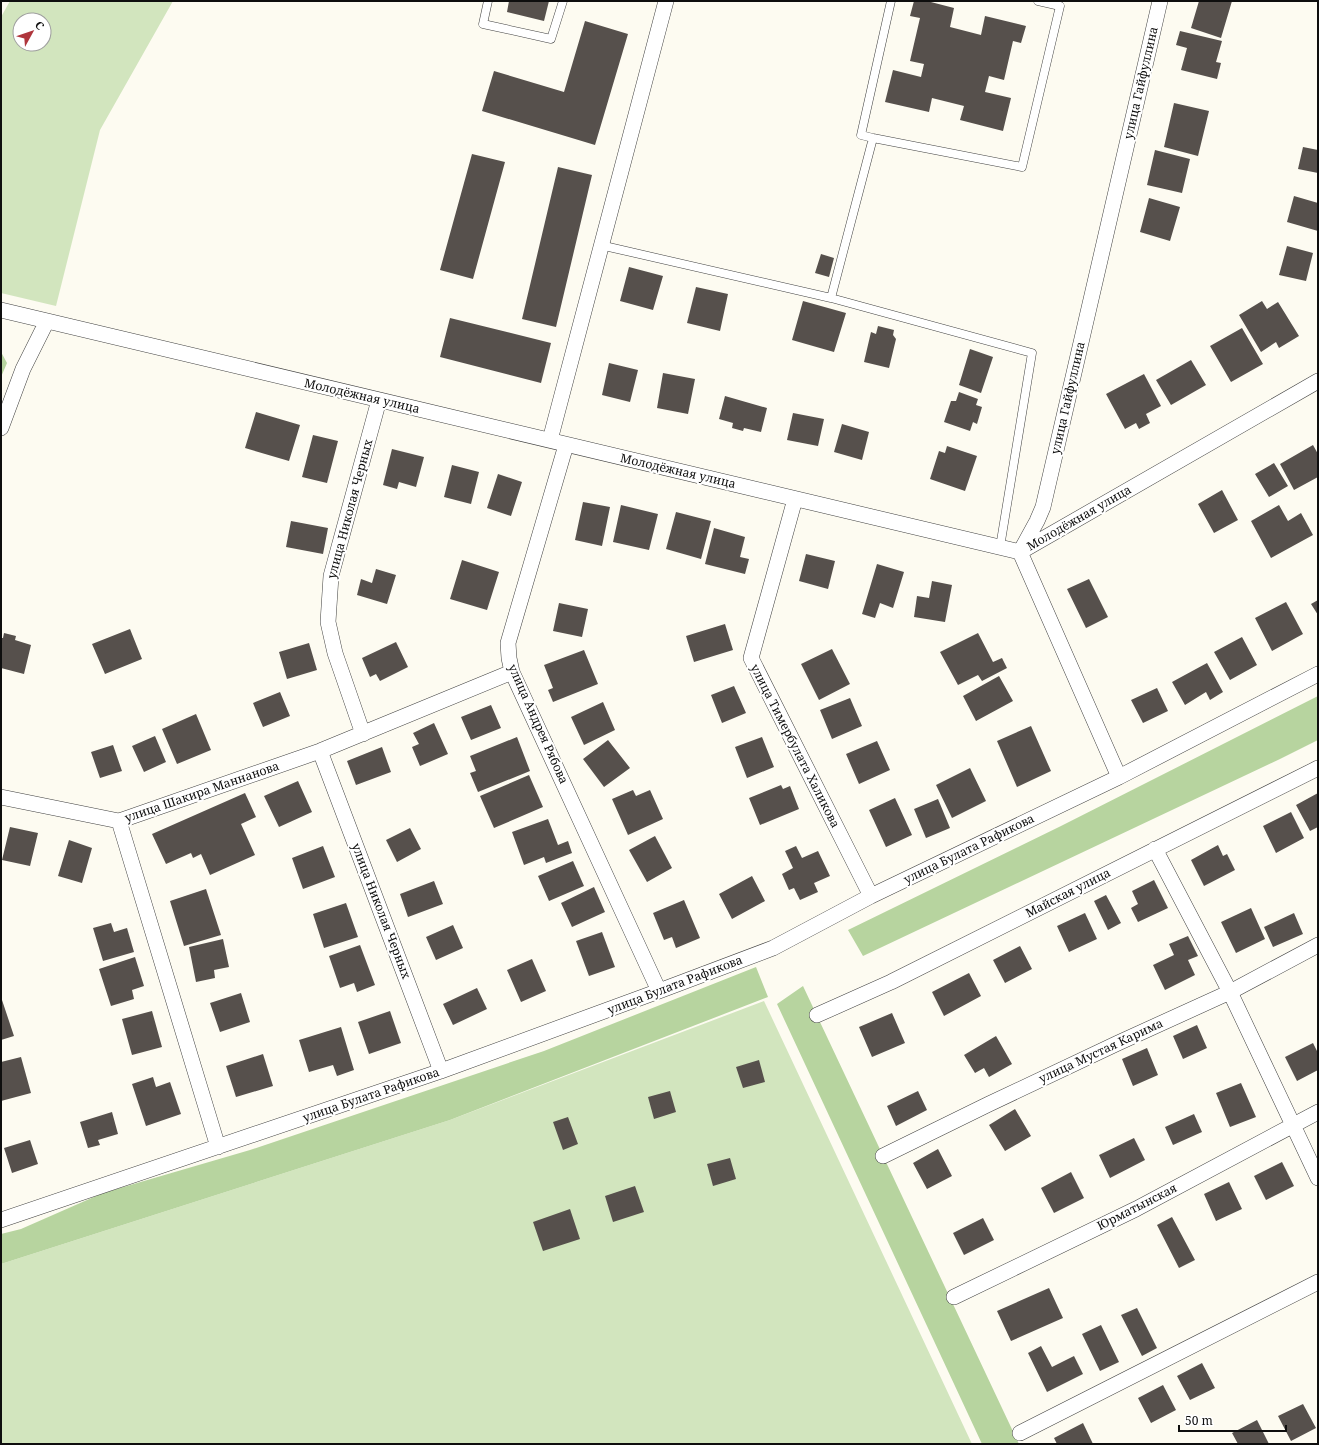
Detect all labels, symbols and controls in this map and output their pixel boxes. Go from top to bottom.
north arrow [12,12,52,52]
text: С [32,18,48,33]
street label: улица Гайфуллина [1119,25,1162,141]
street label: улица Гайфуллина [1046,340,1089,456]
street label: Молодёжная улица [303,374,422,417]
street label: улица Николая Черных [323,437,376,581]
street label: Молодёжная улица [619,449,738,492]
street label: Молодёжная улица [1023,481,1134,554]
street label: улица Андрея Рябова [504,661,573,787]
street label: улица Тимербулата Халикова [747,661,844,831]
street label: улица Шакира Маннанова [122,757,282,826]
street label: улица Булата Рафикова [901,809,1037,888]
street label: улица Николая Черных [348,841,415,981]
street label: Майская улица [1022,864,1113,921]
street label: улица Булата Рафикова [605,951,745,1018]
street label: улица Мустая Карима [1036,1014,1166,1087]
street label: улица Булата Рафикова [300,1063,442,1126]
street label: Юрматынская [1094,1179,1180,1234]
scale bar [1179,1407,1286,1433]
text: 50 m [1185,1412,1213,1429]

